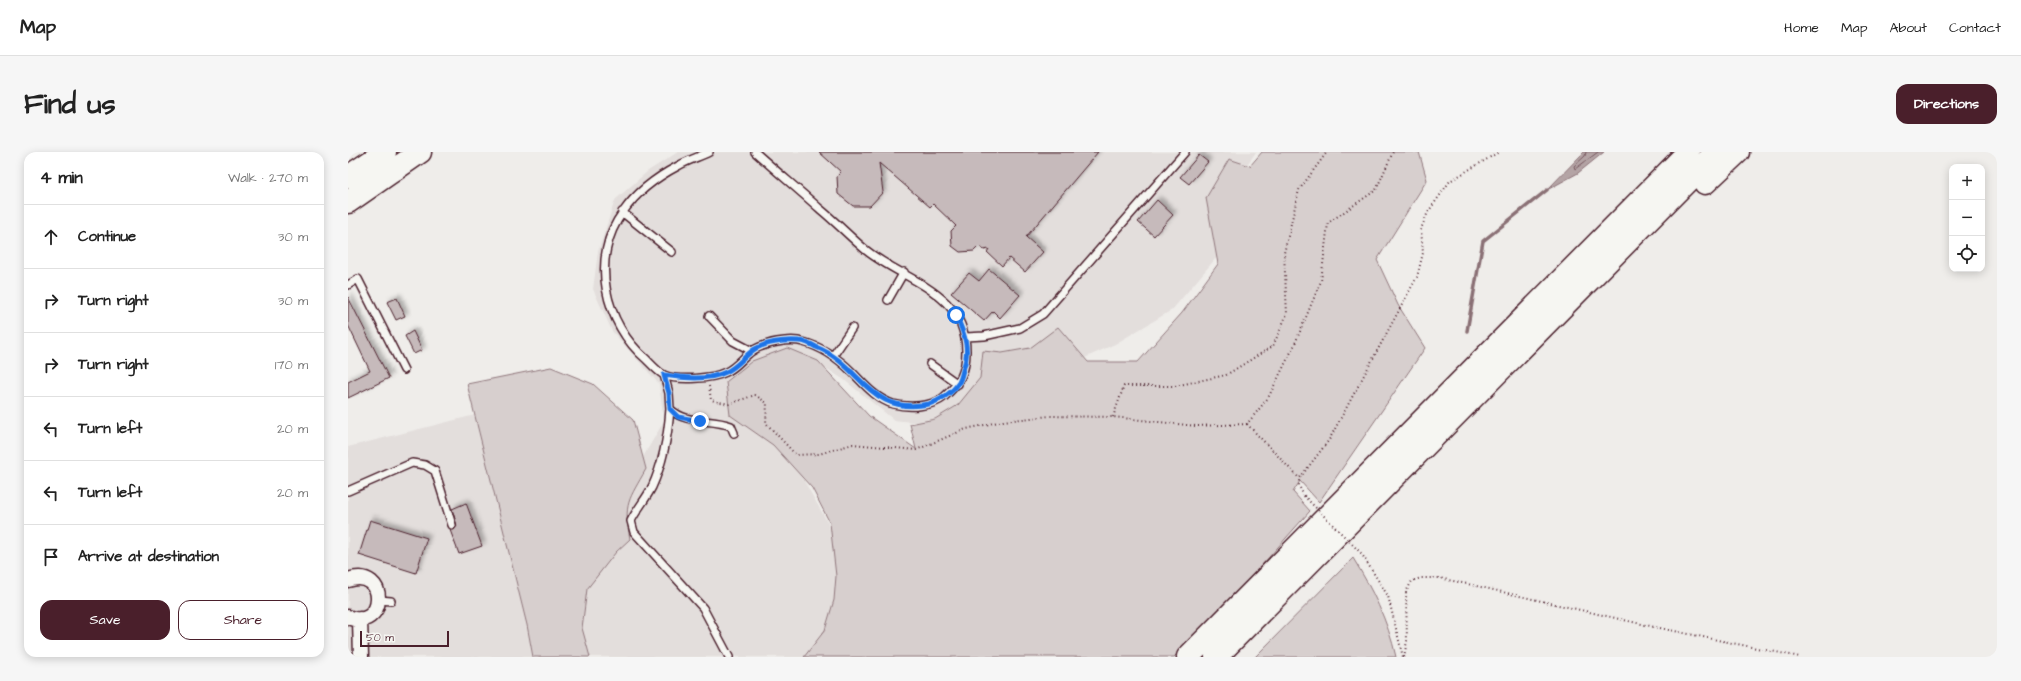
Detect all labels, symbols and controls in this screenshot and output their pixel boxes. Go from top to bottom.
text: Map [20,14,56,41]
text: Home [1784,18,1819,38]
text: Map [1841,18,1867,38]
text: About [1889,18,1927,38]
text: Contact [1949,18,2001,38]
button: Directions [1896,84,1997,124]
text: Find us [24,85,115,124]
map controls [1949,164,1985,272]
button: + [1949,164,1985,200]
text: 4 min [40,166,83,190]
text: Walk · 270 m [228,169,308,187]
button: − [1949,200,1985,236]
icon: ahead [40,226,62,248]
text: Continue [78,226,136,247]
text: 30 m [278,228,308,246]
button: locate [1949,236,1985,272]
icon: right [40,290,62,312]
text: Turn right [78,290,149,311]
text: 30 m [278,292,308,310]
route start [947,306,965,324]
icon: right [40,354,62,376]
text: Turn right [78,354,149,375]
text: 170 m [275,356,308,374]
route end [691,412,709,430]
icon: left [40,418,62,440]
text: Turn left [78,418,142,439]
text: 20 m [277,420,308,438]
icon: left [40,482,62,504]
text: Turn left [78,482,142,503]
text: 20 m [277,484,308,502]
icon: arrive [40,546,62,568]
text: Arrive at destination [78,546,219,567]
button: Save [40,600,170,640]
button: Share [178,600,308,640]
scale bar [360,629,449,648]
text: 50 m [366,630,394,645]

